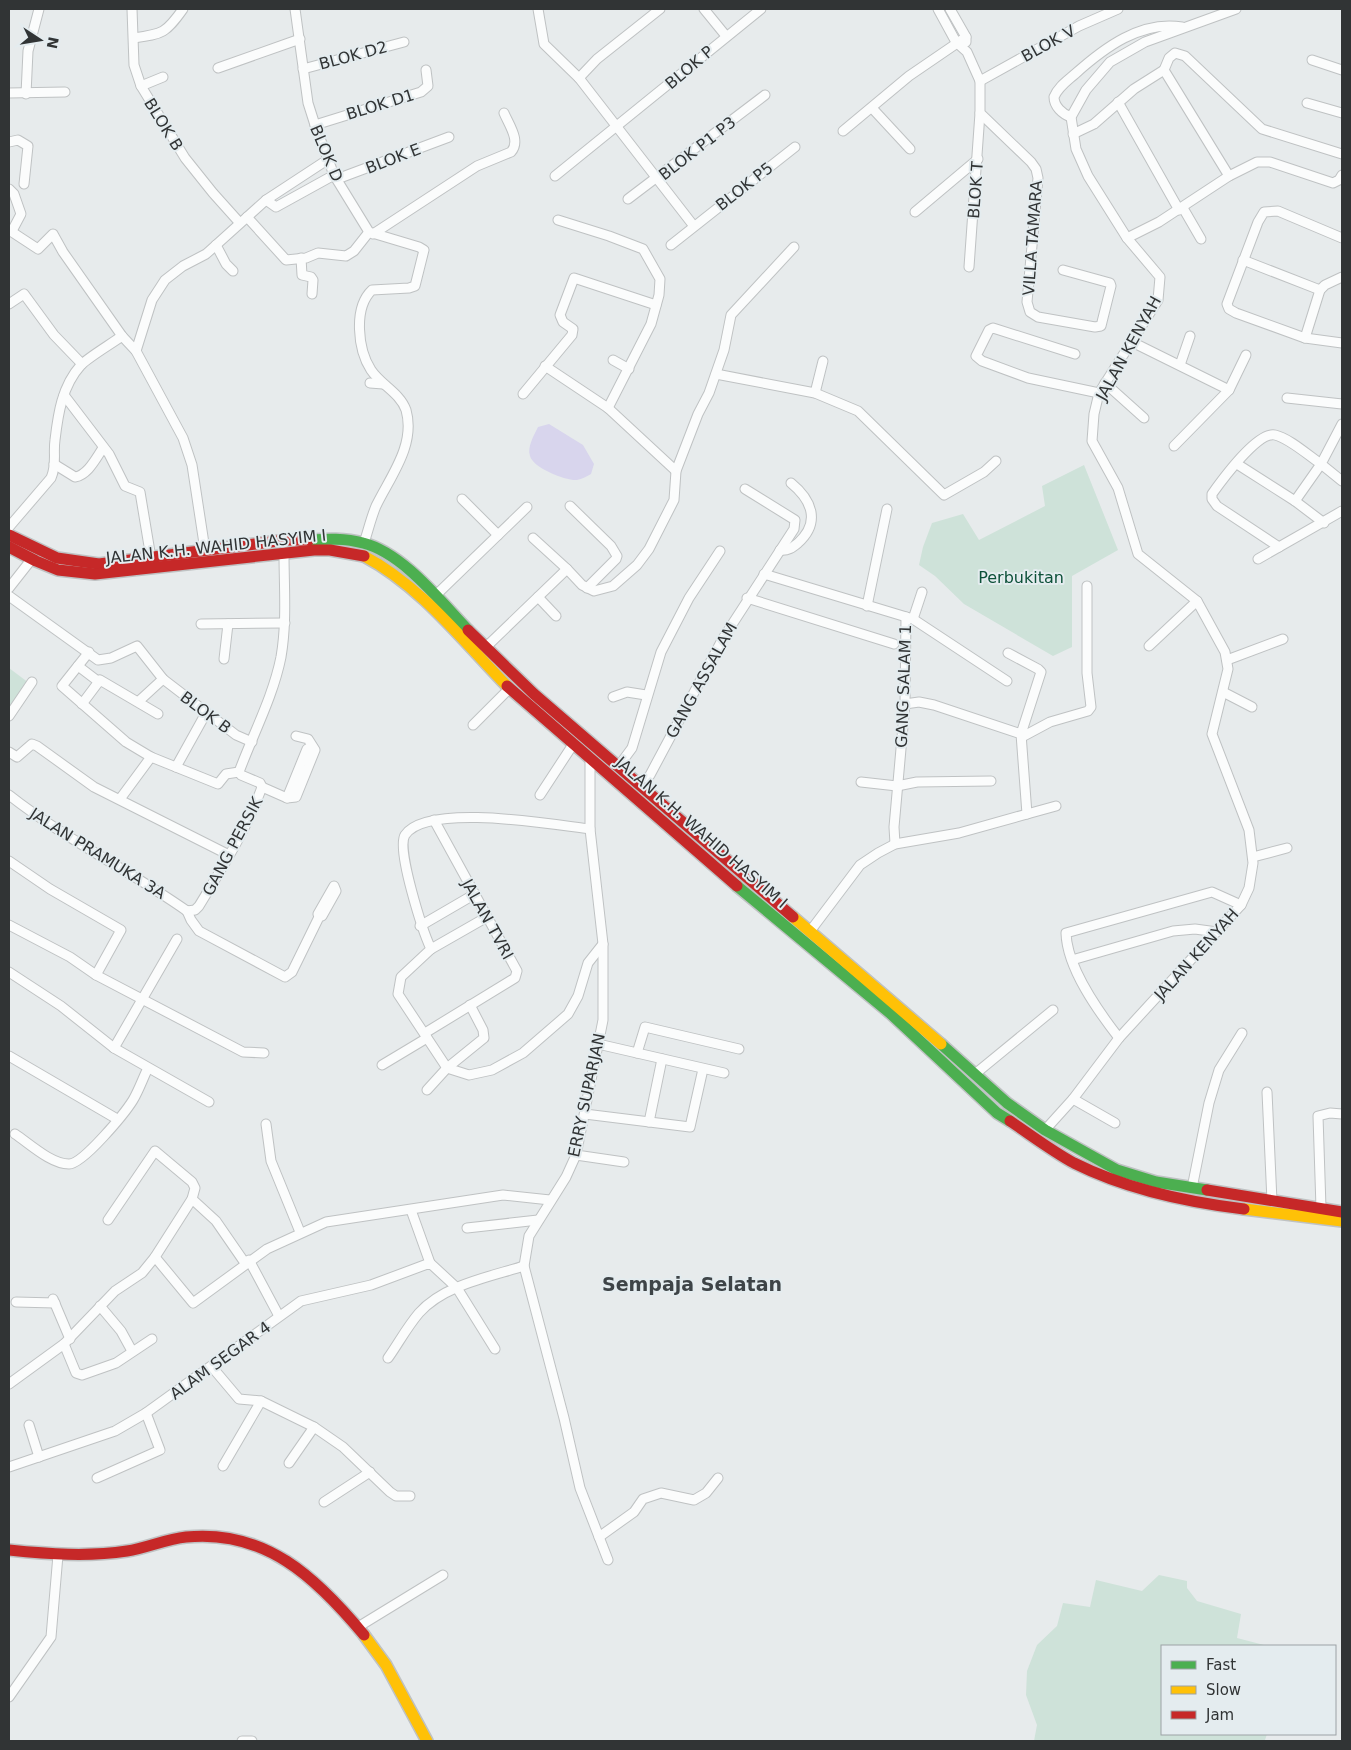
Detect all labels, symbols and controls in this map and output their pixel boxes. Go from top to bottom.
north arrow [15,15,65,65]
street label: BLOK V [1018,21,1078,66]
text: N [44,35,62,50]
street label: BLOK D2 [317,37,389,74]
street label: BLOK P [661,42,718,93]
street label: BLOK D1 [344,85,416,124]
street label: BLOK B [140,94,187,154]
street label: BLOK P1 P3 [655,113,739,184]
street label: BLOK D [306,122,347,184]
street label: BLOK E [363,139,423,178]
street label: BLOK P5 [712,158,777,215]
street label: BLOK T [964,161,987,219]
street label: VILLA TAMARA [1019,180,1046,296]
street label: JALAN KENYAH [1091,293,1165,405]
street label: JALAN K.H. WAHID HASYIM I [104,525,327,568]
park label: Perbukitan [978,568,1064,587]
street label: GANG ASSALAM [662,619,741,741]
street label: GANG SALAM 1 [892,624,915,748]
street label: BLOK B [177,687,235,738]
street label: JALAN K.H. WAHID HASYIM I [611,752,791,912]
street label: GANG PERSIK [198,793,267,899]
street label: JALAN PRAMUKA 3A [25,803,169,903]
street label: JALAN TVRI [457,875,517,963]
street label: JALAN KENYAH [1150,905,1242,1005]
street label: ERRY SUPARJAN [564,1031,609,1159]
district label: Sempaja Selatan [602,1273,782,1295]
street label: ALAM SEGAR 4 [166,1317,274,1403]
legend [1161,1645,1336,1735]
text: Fast [1206,1656,1236,1674]
text: Slow [1206,1681,1241,1699]
text: Jam [1205,1706,1234,1724]

